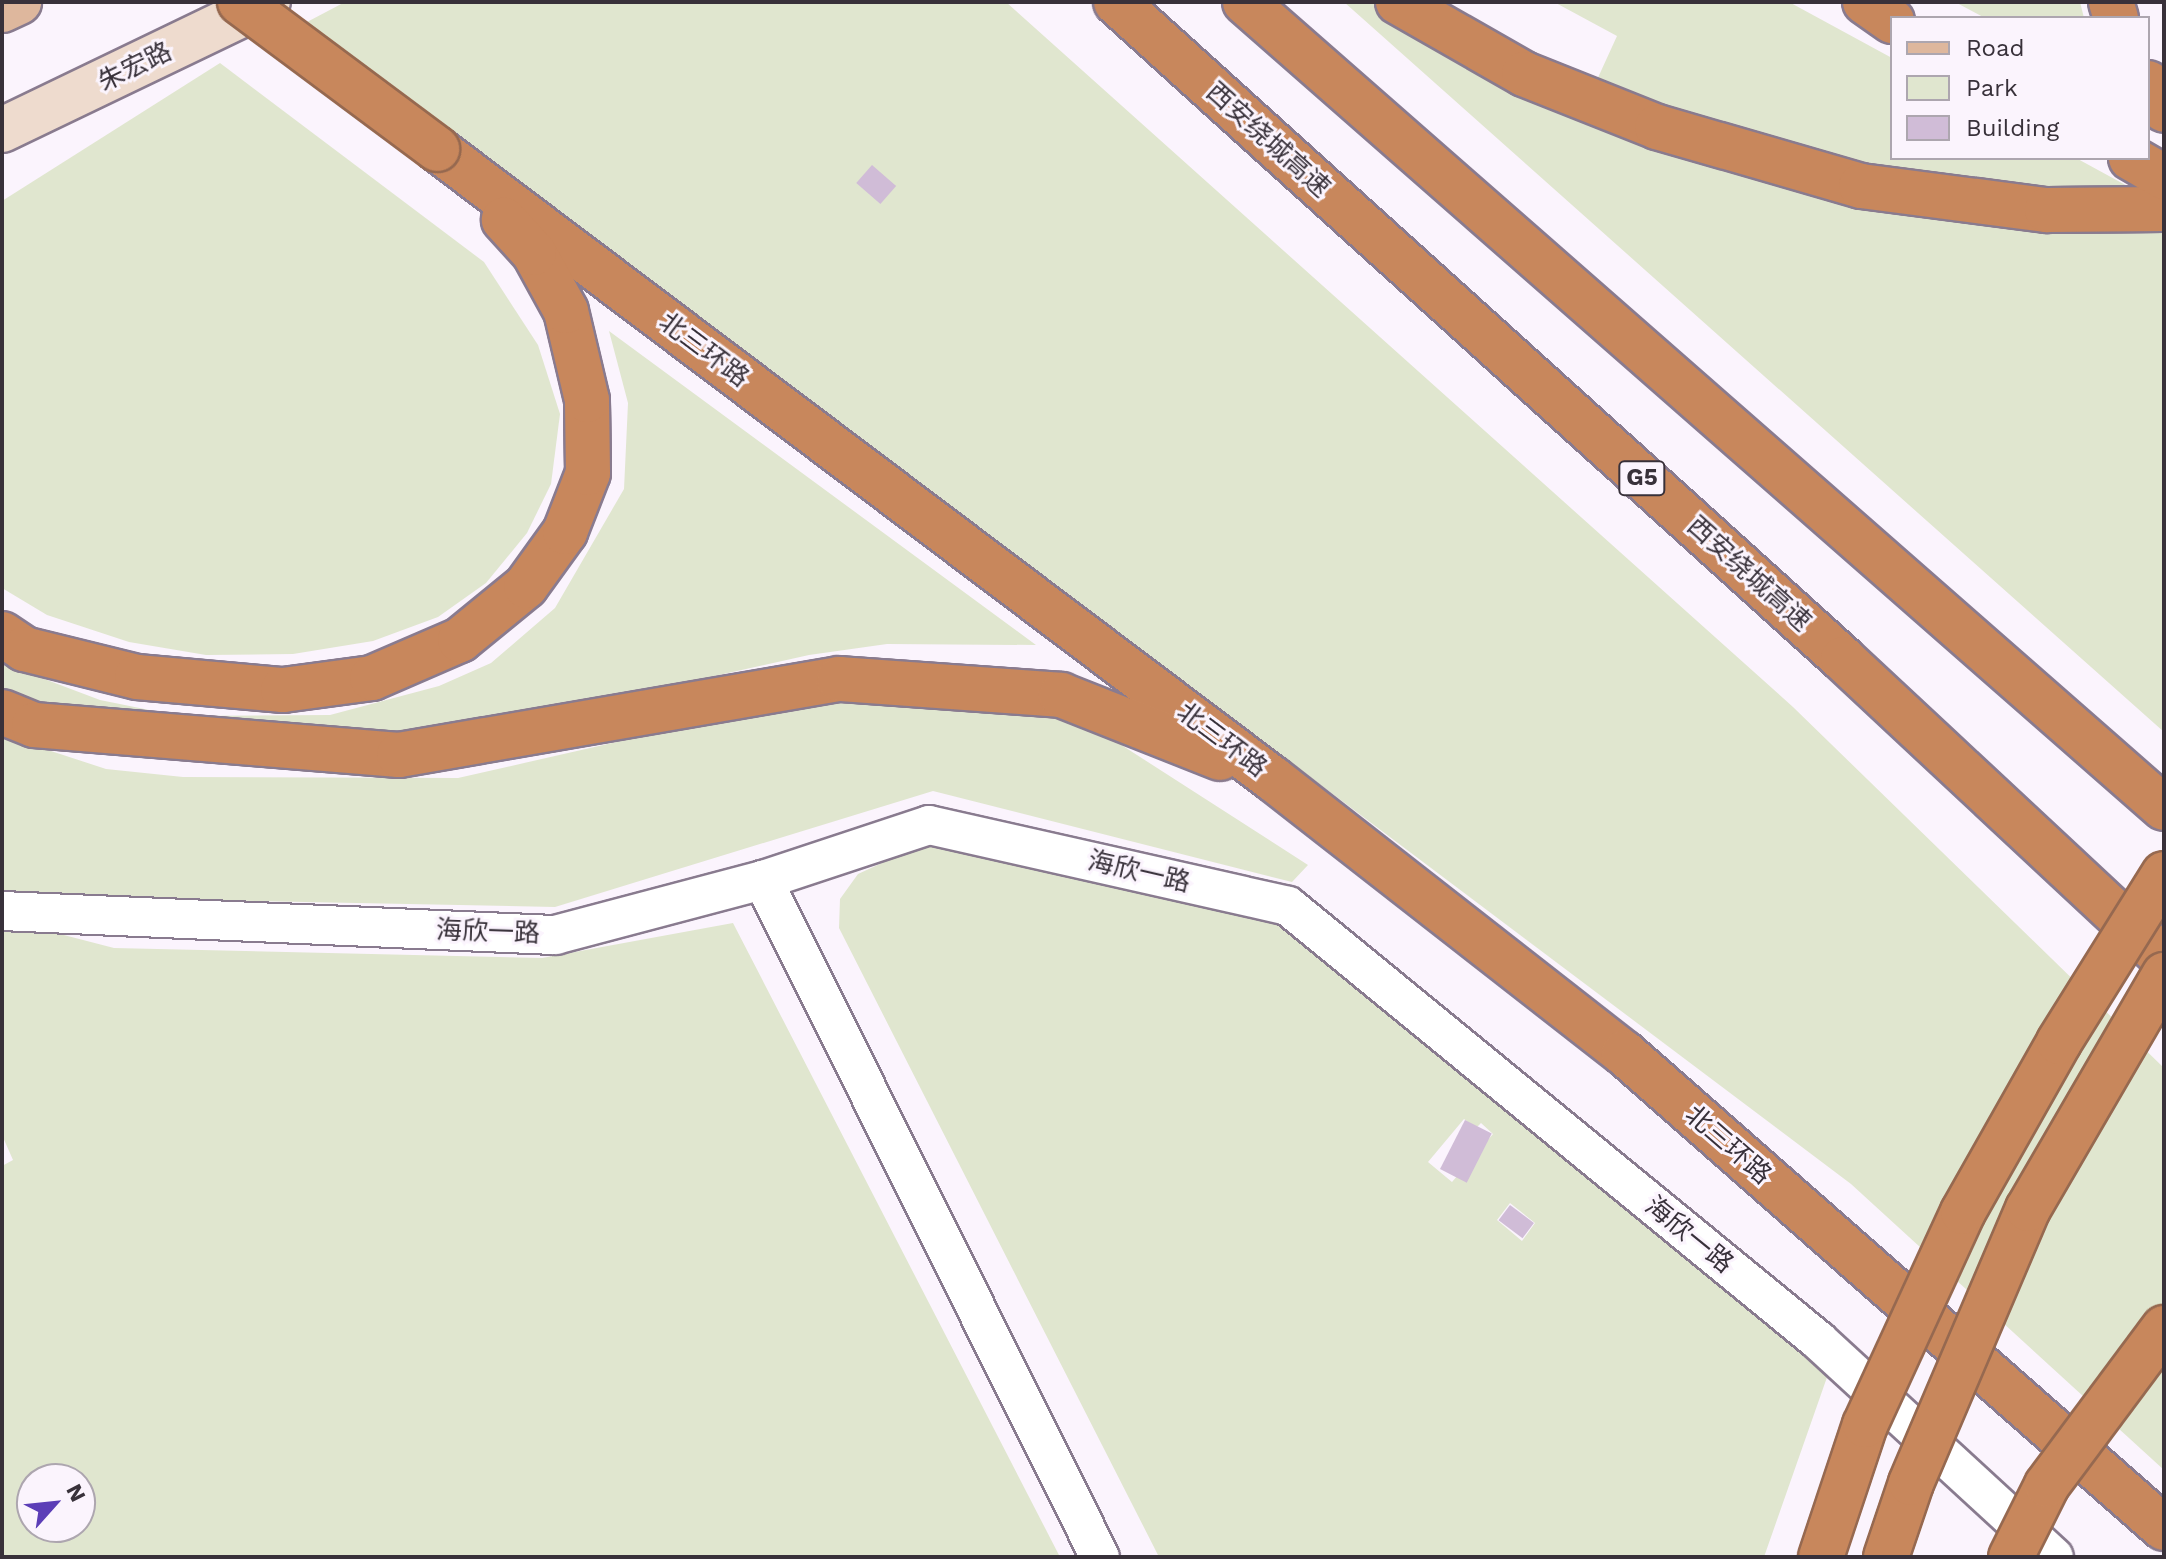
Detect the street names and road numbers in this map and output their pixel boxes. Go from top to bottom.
street label: 朱宏路 [93,36,177,98]
street label: 西安绕城高速 [1200,76,1336,204]
street label: 北三环路 [653,306,755,394]
road number: G5 [1618,458,1666,498]
street label: 西安绕城高速 [1681,510,1817,638]
street label: 北三环路 [1171,696,1273,784]
street label: 海欣一路 [1085,845,1193,899]
street label: 海欣一路 [435,915,541,949]
street label: 北三环路 [1679,1099,1777,1191]
street label: 海欣一路 [1639,1190,1739,1280]

